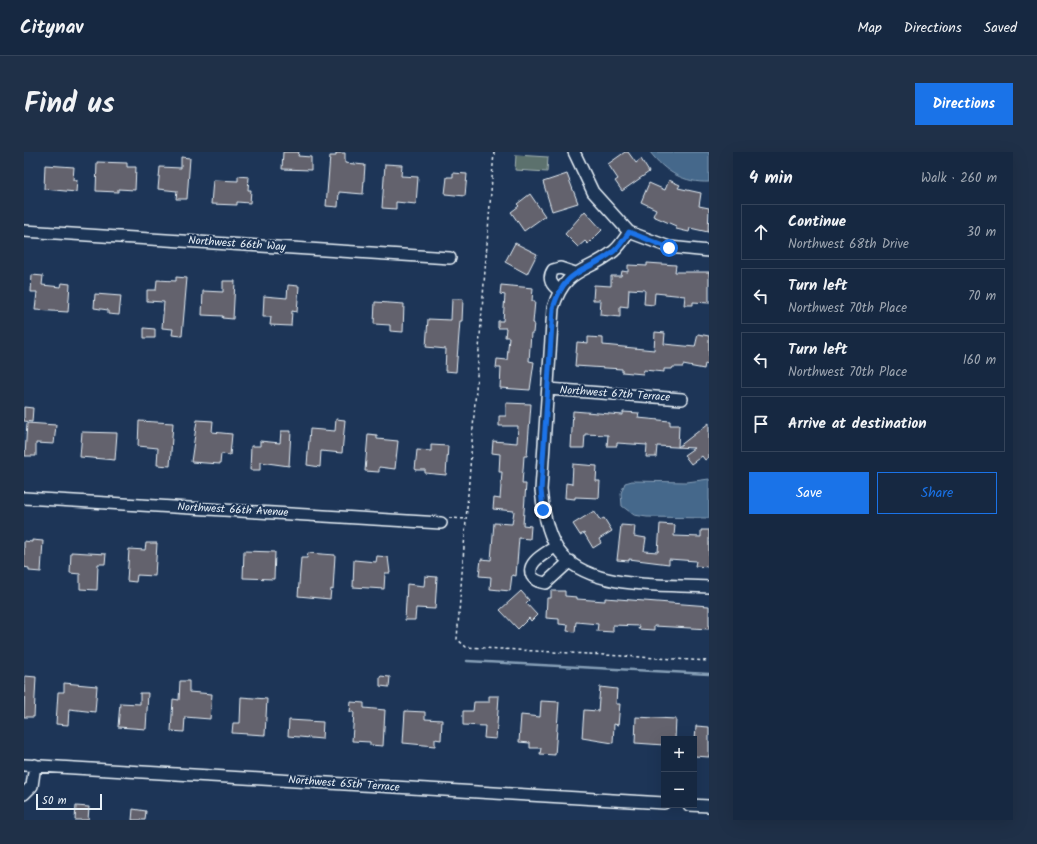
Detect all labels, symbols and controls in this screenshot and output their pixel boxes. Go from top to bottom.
text: Citynav [20,13,83,43]
text: Map [857,17,882,39]
text: Directions [904,17,962,39]
text: Saved [984,17,1017,39]
text: Find us [24,82,115,127]
button: Directions [915,83,1013,125]
text: 4 min [749,165,793,192]
text: Walk · 260 m [921,168,997,189]
text: Continue [788,210,846,234]
icon: ahead [750,221,772,243]
text: 30 m [967,222,996,243]
street label: Northwest 66th Way [188,232,287,256]
text: Northwest 68th Drive [788,234,909,255]
route start [660,239,678,257]
text: Turn left [788,274,848,298]
icon: left [750,285,772,307]
text: 70 m [968,286,996,307]
text: Northwest 70th Place [788,298,907,319]
text: Turn left [788,338,848,362]
icon: left [750,349,772,371]
text: 160 m [963,350,996,371]
text: Northwest 70th Place [788,362,907,383]
street label: Northwest 67th Terrace [559,381,671,407]
text: Arrive at destination [788,412,927,436]
icon: arrive [750,413,772,435]
button: Save [749,472,869,514]
button: Share [877,472,997,514]
street label: Northwest 66th Avenue [177,498,289,522]
route end [534,501,552,519]
map controls [661,736,697,808]
button: + [661,736,697,772]
street label: Northwest 65th Terrace [288,771,400,797]
button: − [661,772,697,808]
scale bar [36,792,102,811]
text: 50 m [42,792,67,810]

